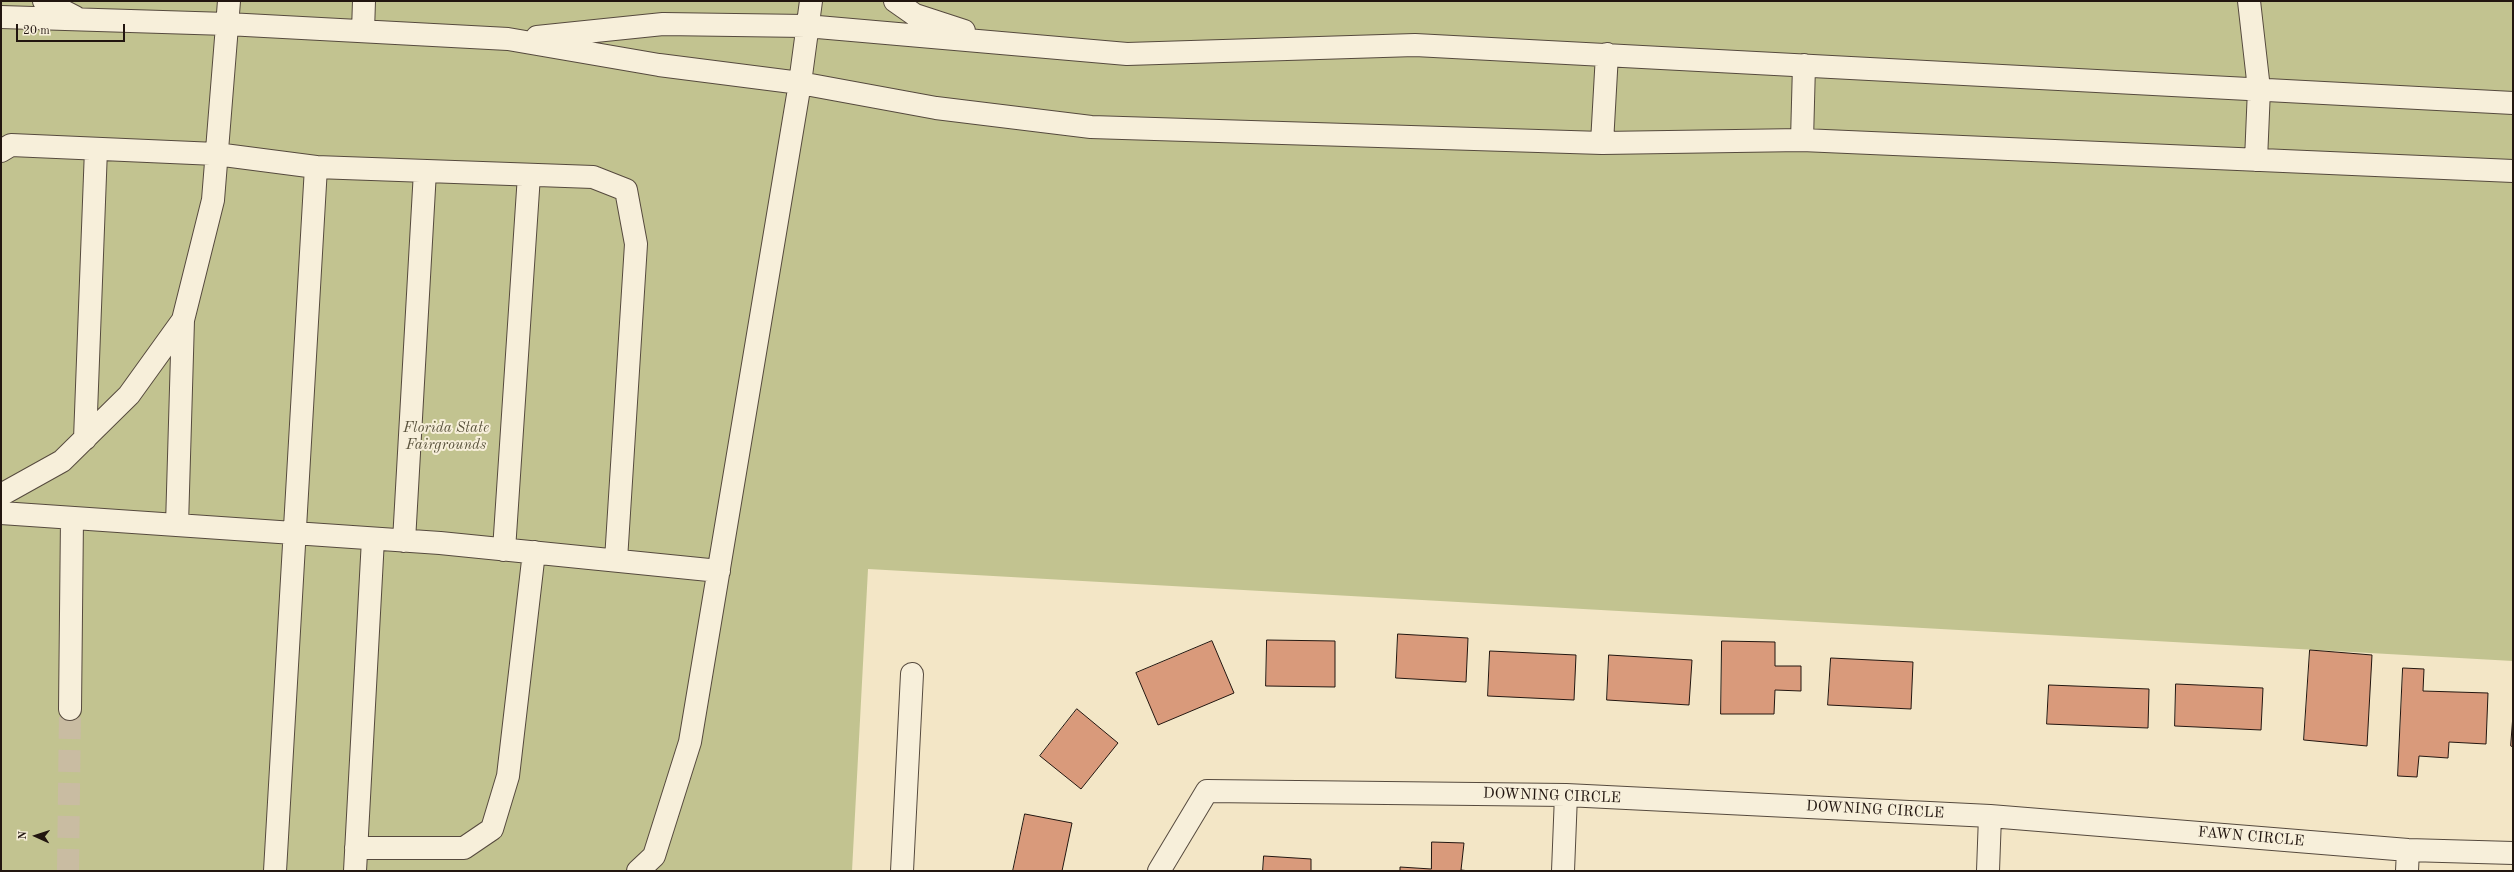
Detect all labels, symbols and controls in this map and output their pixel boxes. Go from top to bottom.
scale bar [18,16,127,42]
text: 20 m [23,25,50,37]
park label: Florida State Fairgrounds [403,419,489,454]
street label: DOWNING CIRCLE [1483,785,1621,807]
street label: DOWNING CIRCLE [1806,797,1944,823]
north arrow [16,816,56,856]
street label: FAWN CIRCLE [2197,823,2305,851]
text: N [18,831,29,840]

